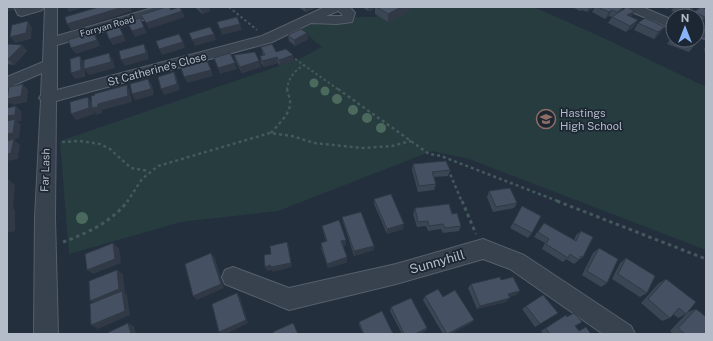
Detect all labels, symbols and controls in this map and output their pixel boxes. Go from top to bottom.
north arrow [665,8,705,48]
text: N [681,12,689,24]
street label: Forryan Road [79,13,135,39]
street label: St Catherine's Close [106,50,208,88]
place label: Hastings High School [560,107,622,132]
school or university icon: Hastings High School [535,108,557,130]
street label: Far Lash [38,148,52,192]
street label: Sunnyhill [408,247,466,277]

